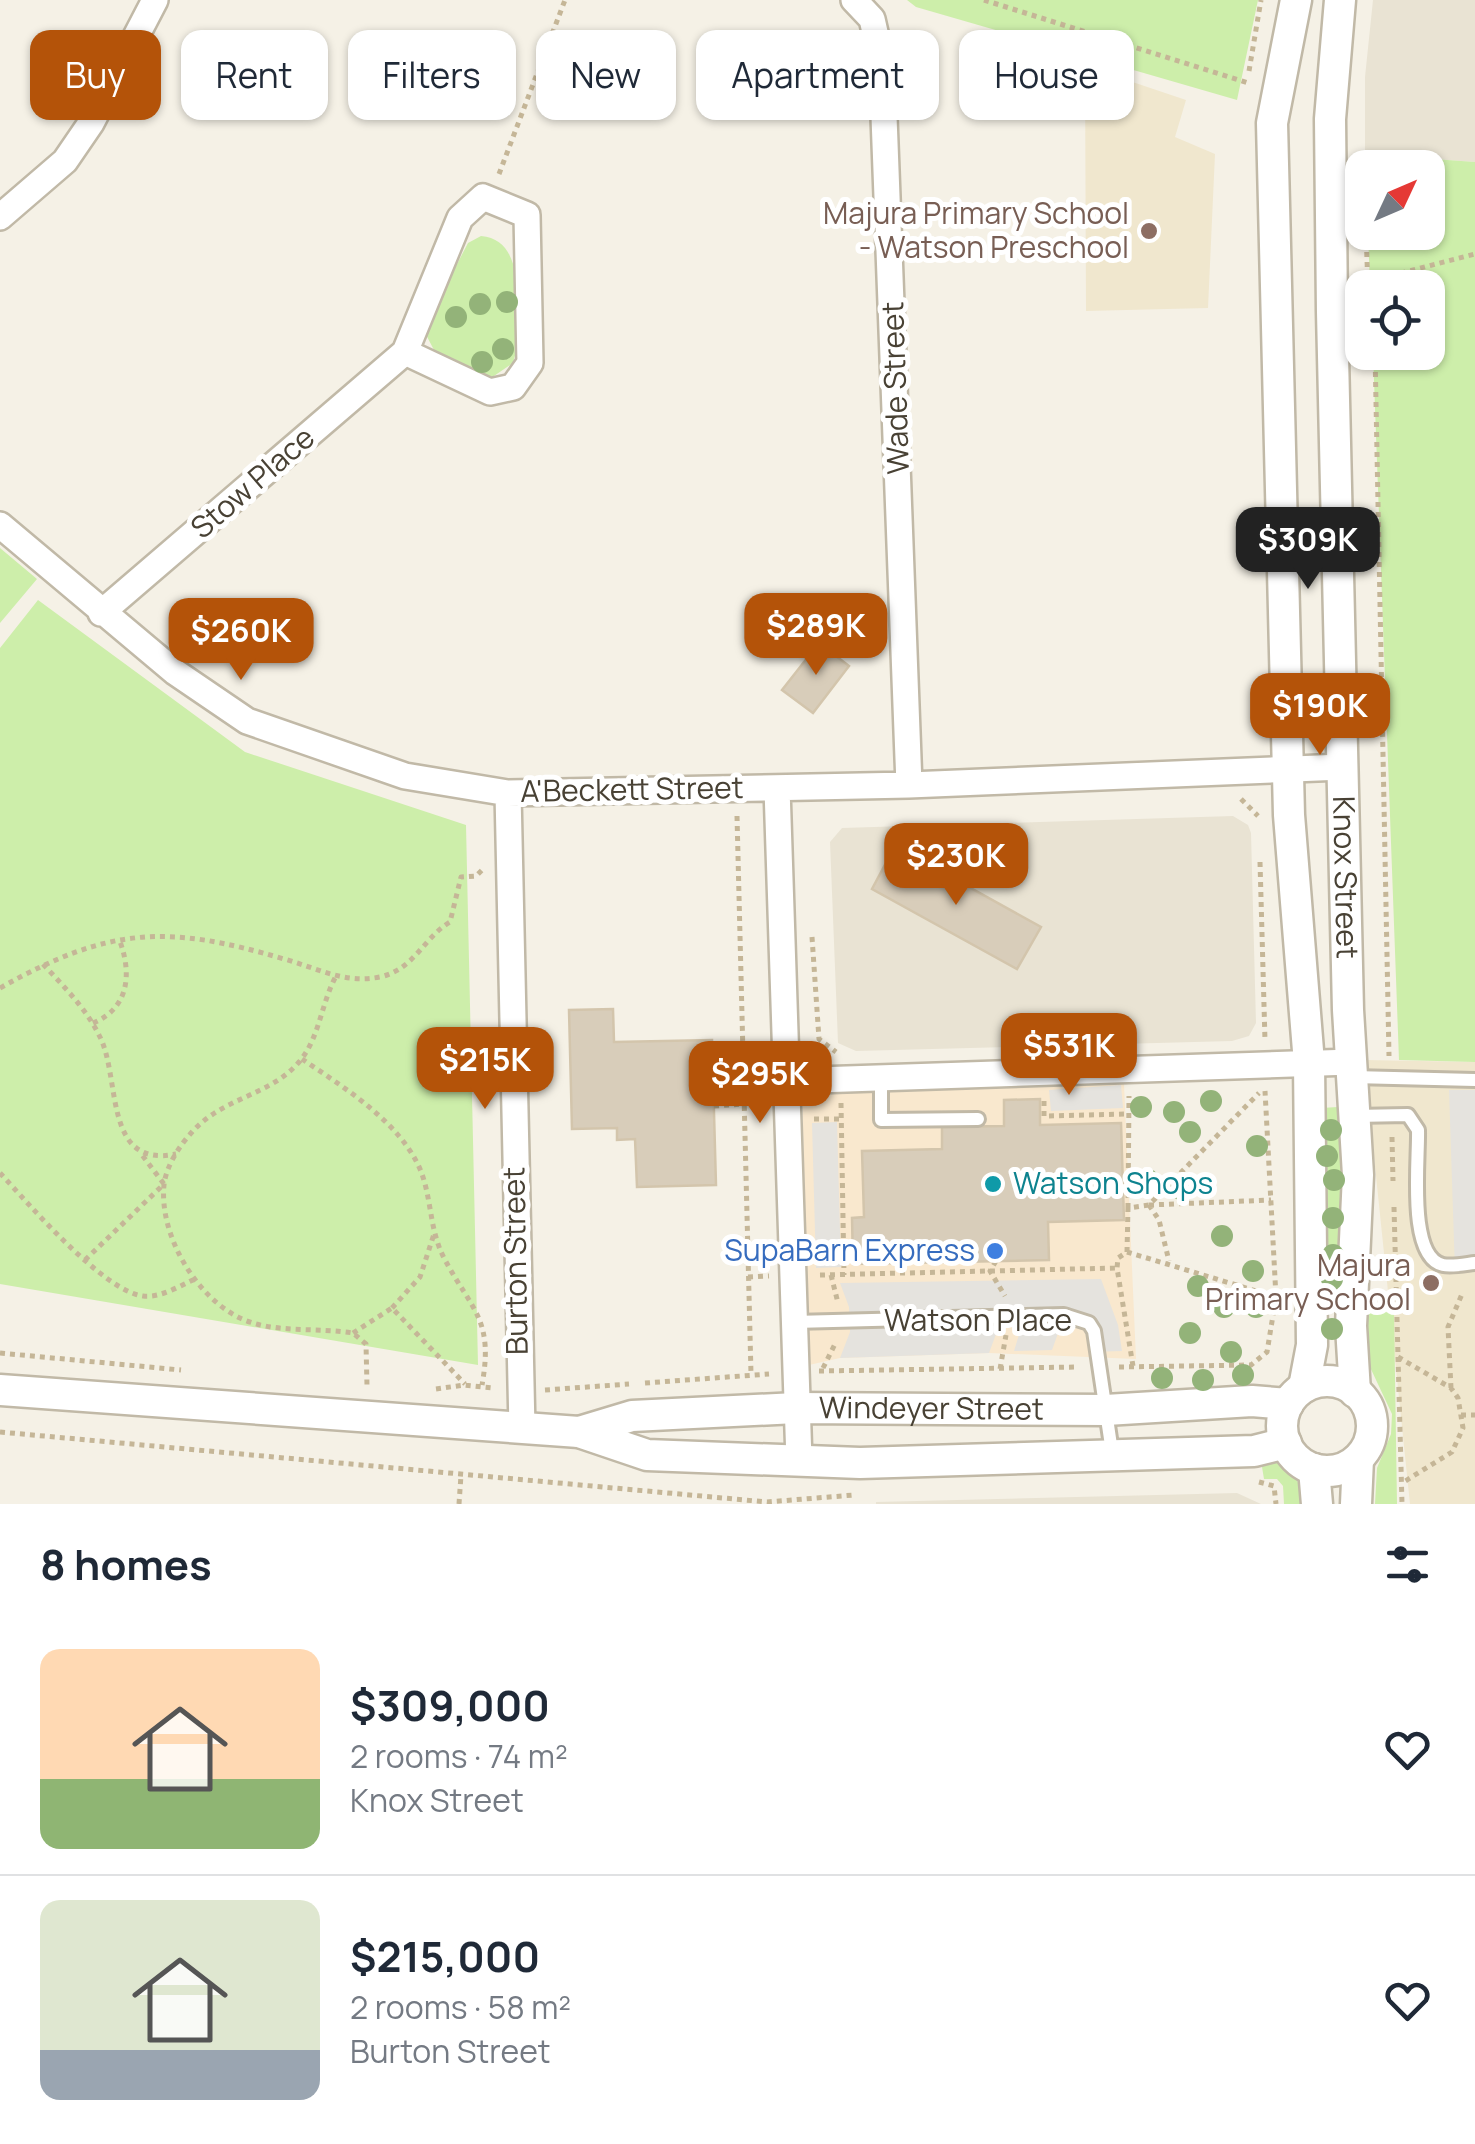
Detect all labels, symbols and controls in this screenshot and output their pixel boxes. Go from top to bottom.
chip: Buy [30,30,161,120]
chip: Rent [181,30,328,120]
chip: Filters [348,30,516,120]
chip: New [536,30,676,120]
chip: Apartment [696,30,939,120]
chip: House [959,30,1134,120]
north arrow [1345,150,1445,250]
map controls [1345,150,1445,370]
place label: Majura Primary School - Watson Preschool [823,192,1129,267]
marker: Majura Primary School - Watson Preschool [1138,220,1160,242]
button: locate [1345,270,1445,370]
street label: Wade Street [871,301,918,475]
street label: Stow Place [181,417,323,547]
pin: $309K [1238,507,1378,592]
text: $309K [1258,517,1358,561]
pin: $289K [746,593,886,678]
pin: $260K [171,598,311,683]
text: $289K [766,603,866,647]
text: $260K [191,608,291,652]
pin: $190K [1250,673,1390,758]
text: $190K [1272,683,1368,727]
street label: A'Beckett Street [520,766,744,811]
street label: Knox Street [1324,795,1369,959]
pin: $230K [886,823,1026,908]
text: $230K [906,833,1006,877]
pin: $531K [999,1013,1139,1098]
text: $531K [1023,1023,1115,1067]
pin: $215K [415,1027,555,1112]
text: $215K [439,1037,531,1081]
pin: $295K [690,1041,830,1126]
text: $295K [711,1051,809,1095]
place label: Watson Shops [1013,1162,1213,1203]
street label: Burton Street [492,1167,537,1355]
marker: Watson Shops [982,1173,1004,1195]
place label: SupaBarn Express [724,1229,975,1270]
marker: SupaBarn Express [984,1240,1006,1262]
place label: Majura Primary School [1205,1244,1411,1319]
marker: Majura Primary School [1420,1272,1442,1294]
street label: Watson Place [884,1299,1072,1340]
street label: Windeyer Street [819,1386,1044,1429]
text: 8 homes [40,1535,212,1593]
icon: filters [1380,1537,1435,1592]
text: $309,000 [350,1676,550,1734]
icon: home [120,1689,240,1809]
icon: heart [1380,1722,1435,1777]
text: 2 rooms · 74 m² [350,1734,568,1778]
text: Knox Street [350,1778,524,1822]
text: $215,000 [350,1927,540,1985]
icon: home [120,1940,240,2060]
icon: heart [1380,1973,1435,2028]
text: 2 rooms · 58 m² [350,1985,571,2029]
text: Burton Street [350,2029,551,2073]

